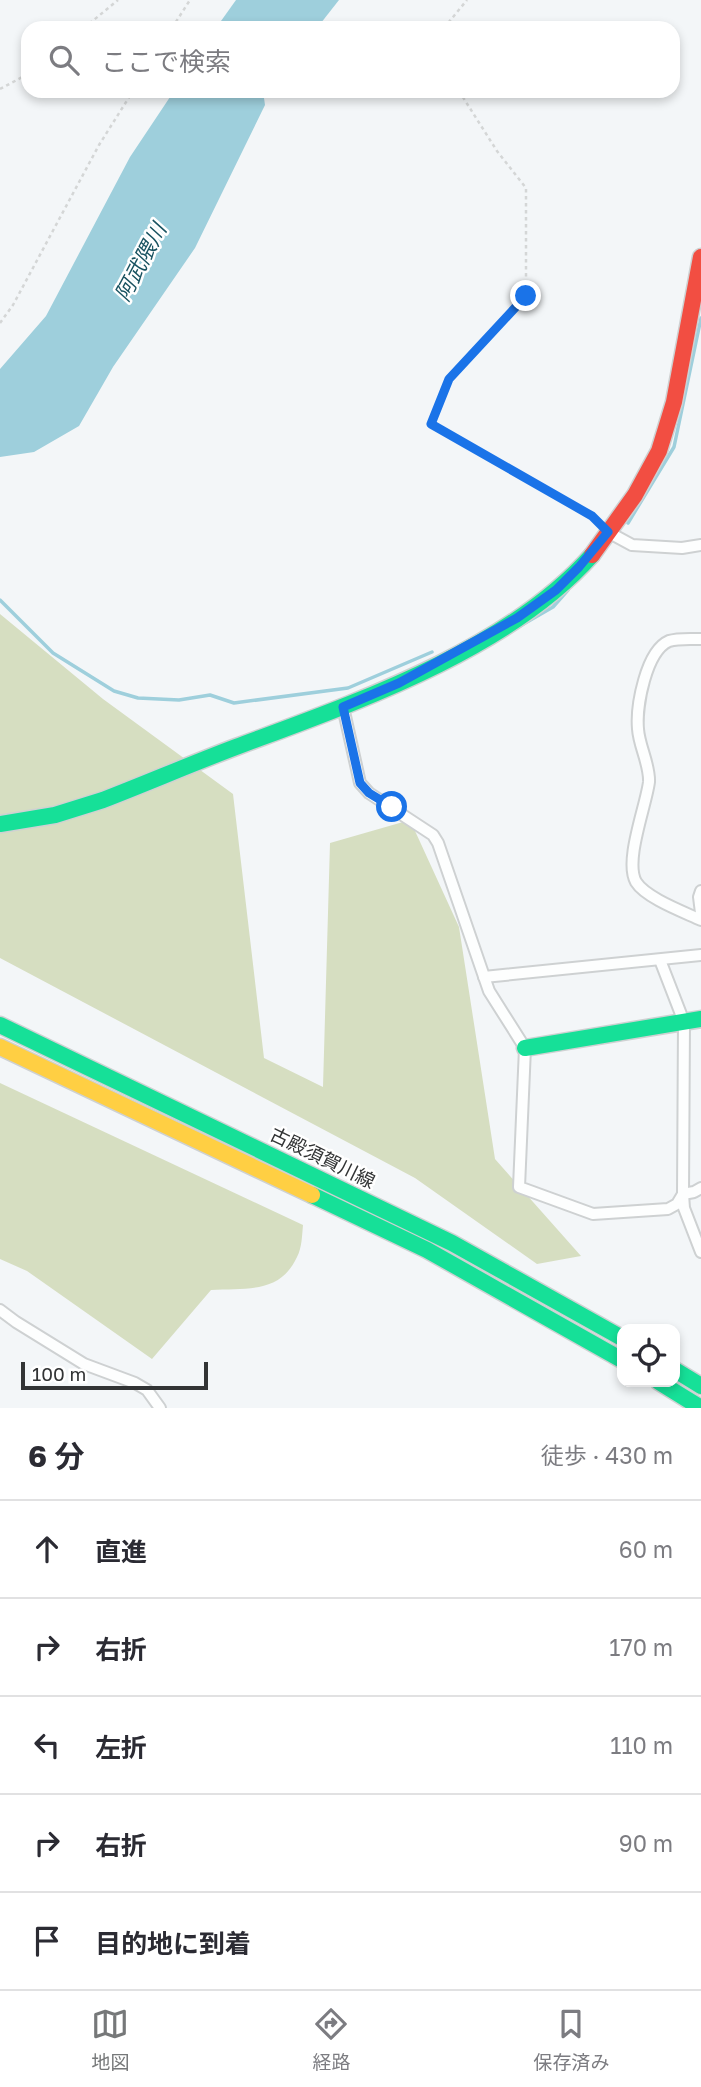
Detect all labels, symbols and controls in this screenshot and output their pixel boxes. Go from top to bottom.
search box [21,21,680,98]
icon: search [45,41,83,79]
text: ここで検索 [101,46,231,77]
water label: 阿武隈川 [109,217,172,305]
route end [510,280,541,311]
route start [376,791,407,822]
street label: 古殿須賀川線 [267,1122,379,1192]
map controls [617,1324,680,1387]
button: locate [617,1324,680,1387]
scale bar [21,1359,208,1391]
text: 100 m [32,1362,86,1385]
text: 6 分 [28,1438,85,1474]
text: 徒歩 · 430 m [541,1441,673,1469]
icon: ahead [28,1530,66,1568]
text: 60 m [619,1535,673,1563]
text: 直進 [95,1536,147,1567]
icon: right [28,1628,66,1666]
text: 170 m [609,1633,673,1661]
text: 右折 [95,1634,147,1665]
icon: left [28,1726,66,1764]
text: 110 m [610,1731,673,1759]
text: 左折 [95,1732,147,1763]
icon: right [28,1824,66,1862]
text: 90 m [619,1829,673,1857]
text: 右折 [95,1830,147,1861]
icon: arrive [28,1922,66,1960]
text: 目的地に到着 [95,1928,251,1959]
tab: 地図 [91,2005,130,2074]
tab: 経路 [312,2005,351,2074]
tab: 保存済み [533,2005,610,2074]

